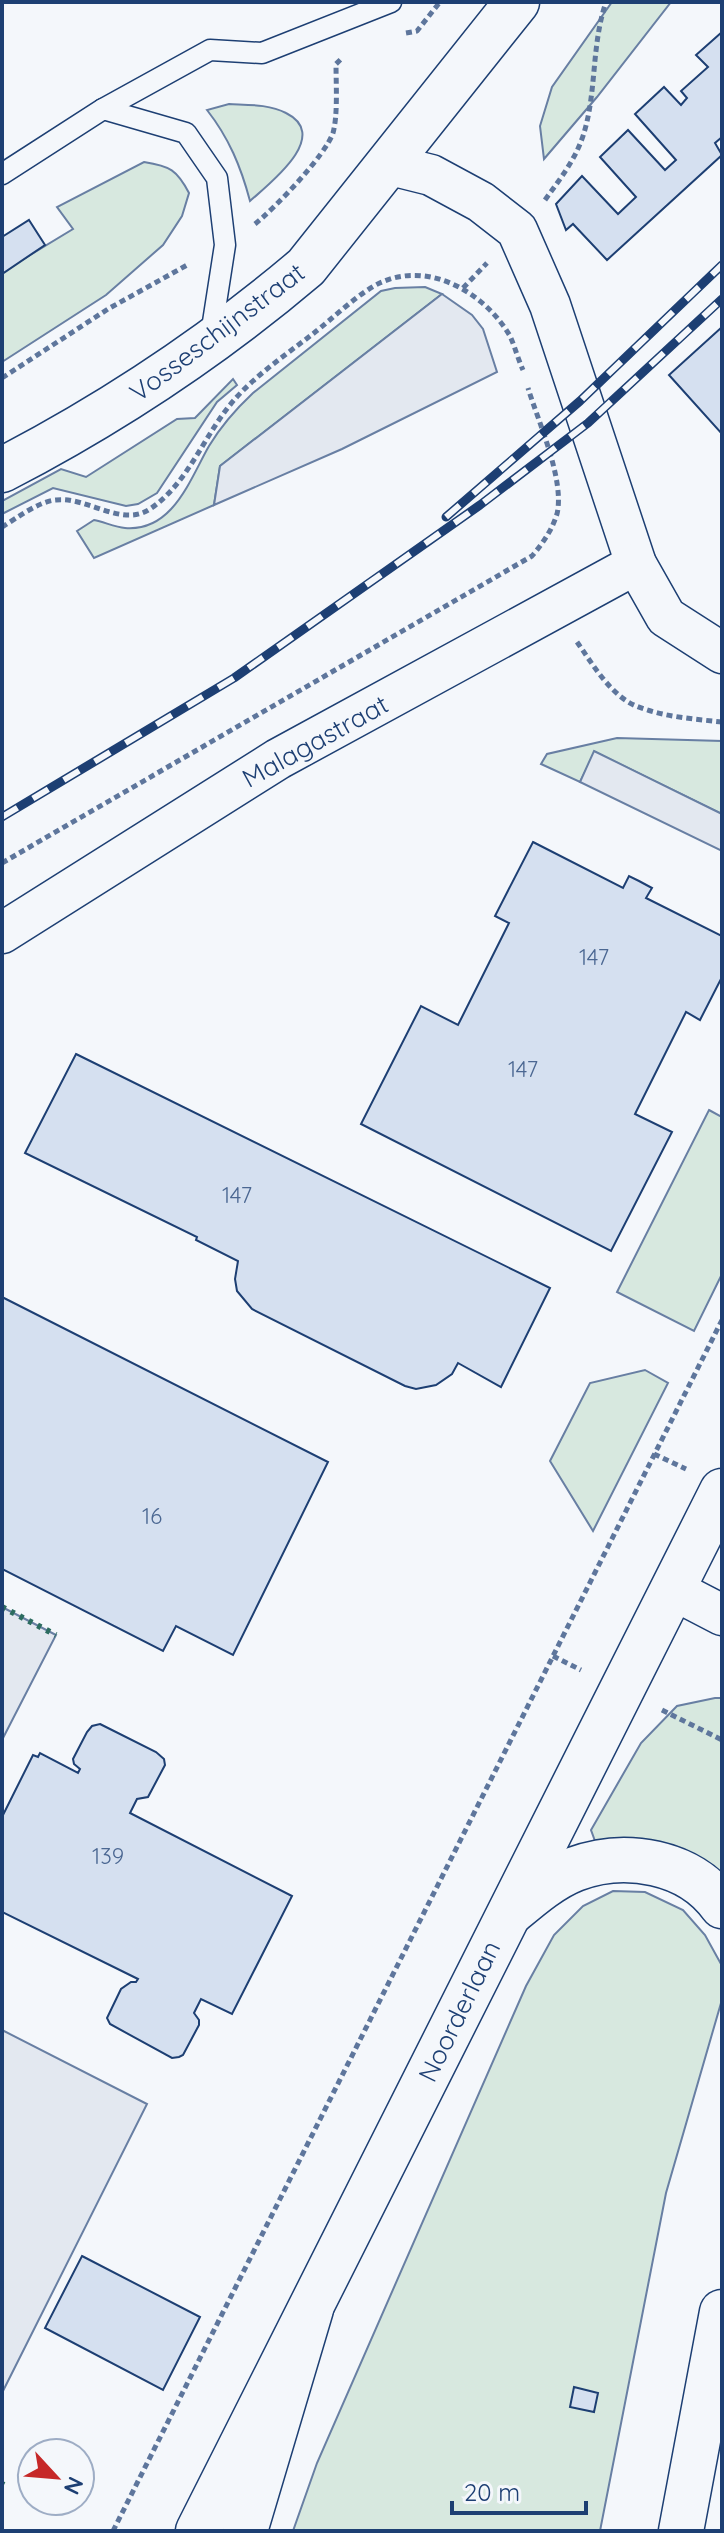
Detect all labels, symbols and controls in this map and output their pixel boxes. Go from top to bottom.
street label: Vosseschijnstraat [123,255,311,409]
street label: Malagastraat [236,687,394,795]
house number: 147 [579,943,609,971]
house number: 147 [508,1055,538,1083]
house number: 147 [222,1181,252,1209]
house number: 16 [142,1502,162,1530]
house number: 139 [92,1842,124,1870]
street label: Noorderlaan [411,1935,507,2087]
north arrow [16,2437,96,2517]
scale bar [452,2465,586,2515]
text: N [58,2472,90,2499]
text: 20 m [464,2477,520,2507]

